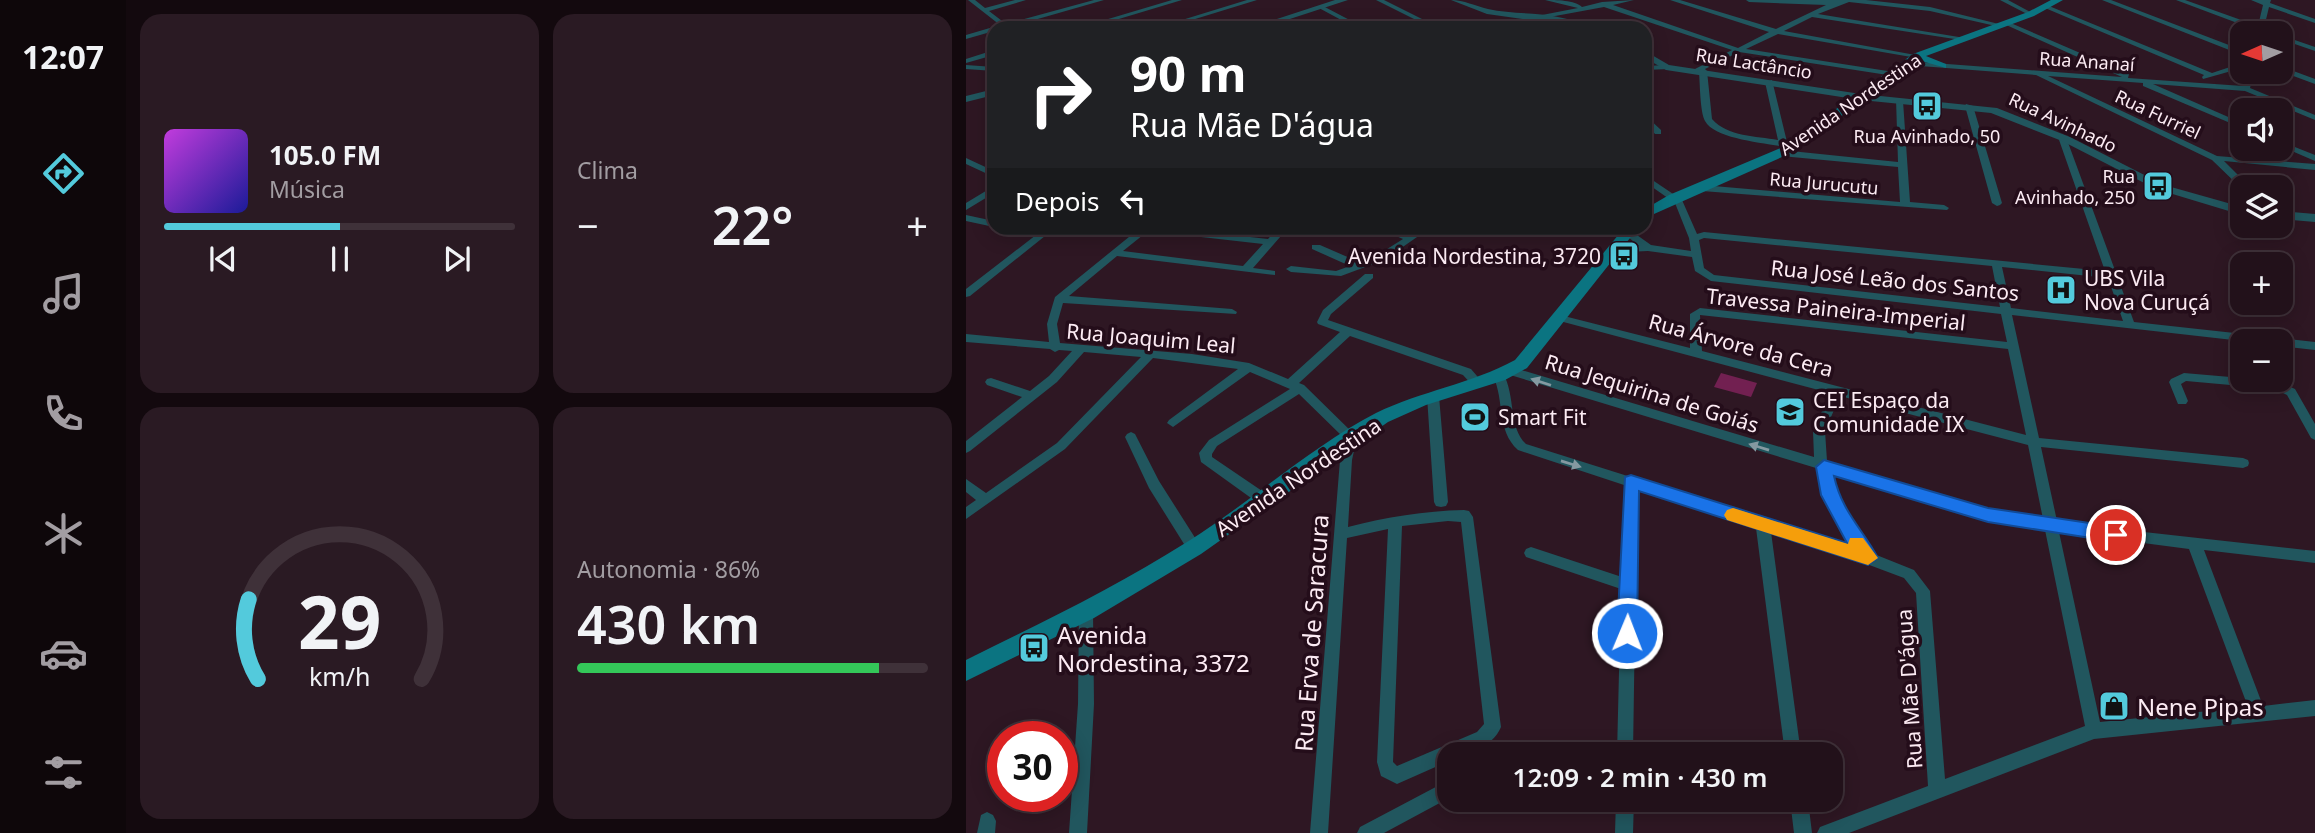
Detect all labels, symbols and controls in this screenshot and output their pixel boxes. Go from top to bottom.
north arrow [2230,21,2292,84]
map controls [2230,21,2293,392]
text: 12:07 [22,35,104,78]
text: 90 m [1130,40,1247,106]
street label: Rua Lactâncio [1694,42,1814,84]
street label: Rua Ananaí [2038,46,2136,76]
street label: Avenida Nordestina [1774,48,1926,160]
icon: right [1015,49,1106,140]
street label: Rua Furriel [2111,84,2205,144]
street label: Rua Avinhado [2005,86,2121,158]
bus stop icon: Rua Avinhado, 50 [1910,89,1944,123]
button: sound [2230,98,2293,161]
text: Rua Mãe D'água [1130,103,1374,146]
place label: Rua Avinhado, 50 [1854,124,2000,148]
text: 105.0 FM [269,137,381,173]
icon: directions [39,149,88,198]
text: Clima [577,154,638,186]
place label: Rua Avinhado, 250 [2015,164,2135,209]
street label: Rua Jurucutu [1769,166,1879,200]
bus stop icon: Rua Avinhado, 250 [2141,169,2175,203]
text: Música [269,173,345,205]
button: layers [2230,175,2293,238]
icon: left [1114,182,1152,220]
text: Depois [1015,183,1100,219]
text: 22° [712,189,793,260]
text: − [577,199,599,251]
text: + [906,199,928,251]
bus stop icon: Avenida Nordestina, 3720 [1607,239,1641,273]
icon: previous [204,240,242,278]
icon: pause [321,240,359,278]
icon: next [438,240,476,278]
place label: Avenida Nordestina, 3720 [1348,242,1601,270]
button: + [2230,252,2293,315]
street label: Rua José Leão dos Santos [1769,253,2021,307]
place label: UBS Vila Nova Curuçá [2084,264,2210,316]
icon: music [39,269,88,318]
hospital icon: UBS Vila Nova Curuçá [2044,273,2078,307]
street label: Travessa Paineira-Imperial [1705,281,1967,337]
street label: Rua Árvore da Cera [1646,307,1836,383]
street label: Rua Joaquim Leal [1065,317,1237,359]
button: − [2230,329,2293,392]
street label: Rua Jequirina de Goiás [1542,347,1762,439]
one-way arrow [1530,376,1551,387]
place label: CEI Espaço da Comunidade IX [1813,386,1965,438]
icon: phone [39,389,88,438]
school or university icon: CEI Espaço da Comunidade IX [1773,395,1807,429]
sports icon: Smart Fit [1458,400,1492,434]
place label: Smart Fit [1498,403,1587,431]
street label: Avenida Nordestina [1210,411,1386,543]
one-way arrow [1748,442,1769,452]
one-way arrow [1560,459,1581,469]
pin [2086,505,2146,565]
icon: climate [39,509,88,558]
street label: Rua Erva de Saracura [1286,513,1336,753]
icon: arrive [2097,516,2135,554]
text: Autonomia · 86% [577,553,760,585]
text: 29 [298,571,381,670]
text: 430 km [577,588,760,659]
position arrow [1590,596,1664,670]
street label: Rua Mãe D'água [1889,608,1929,770]
place label: Avenida Nordestina, 3372 [1057,618,1250,679]
icon: car [39,629,88,678]
bus stop icon: Avenida Nordestina, 3372 [1017,631,1051,665]
text: km/h [309,659,370,693]
shop icon: Nene Pipas [2097,689,2131,723]
place label: Nene Pipas [2137,690,2264,723]
speed limit sign: 30 [987,721,1078,812]
icon: filters [39,748,88,797]
text: 12:09 · 2 min · 430 m [1513,759,1767,795]

